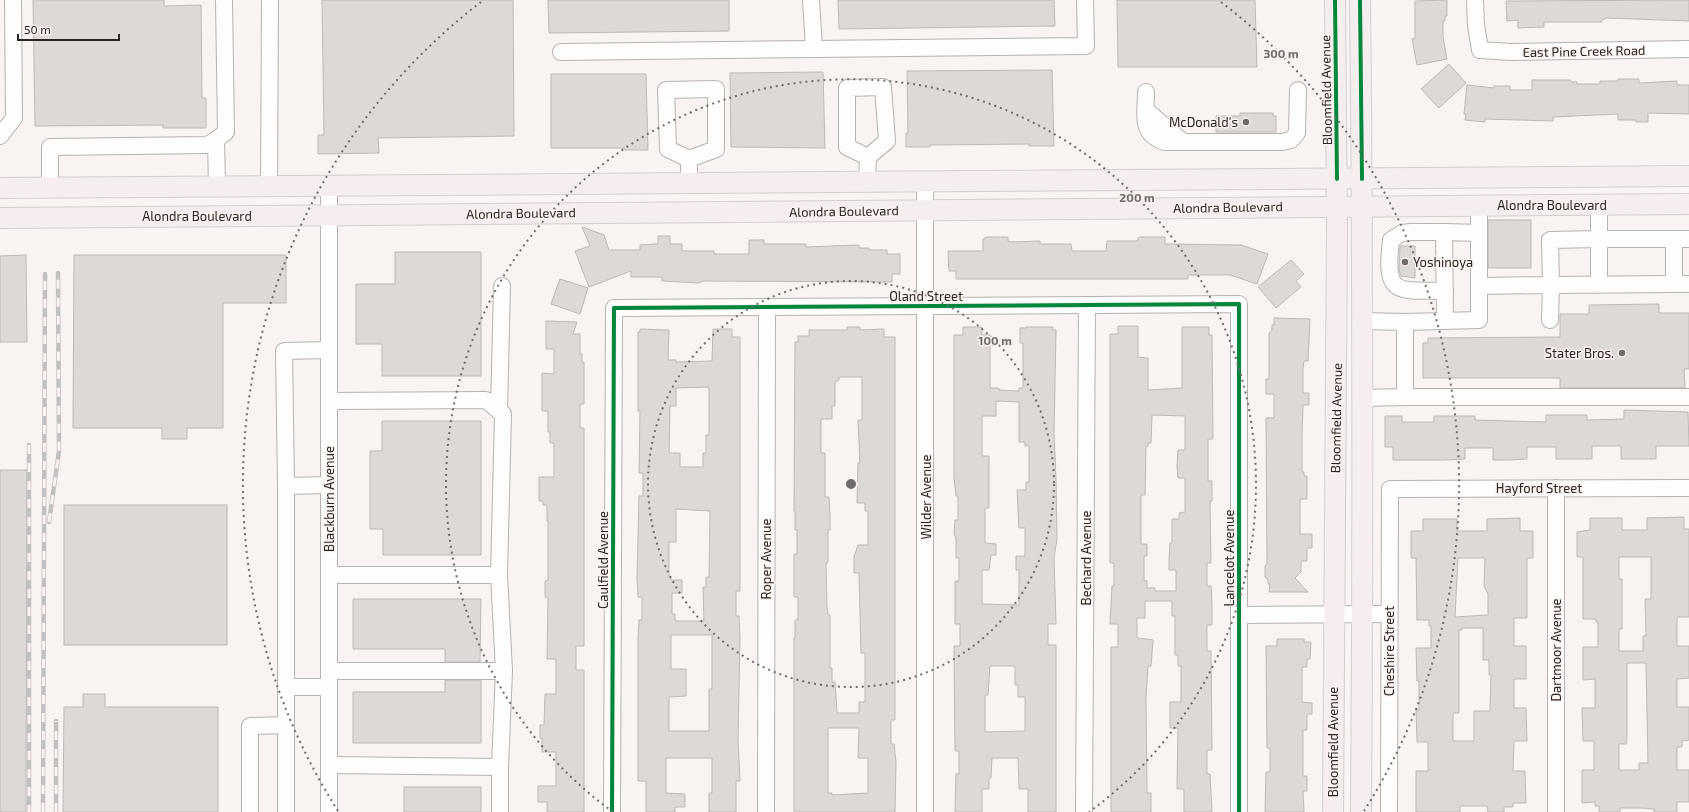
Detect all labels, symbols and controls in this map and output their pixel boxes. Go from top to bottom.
scale bar [18,16,119,42]
text: 50 m [24,22,51,36]
street label: Bloomfield Avenue [1317,35,1335,145]
street label: East Pine Creek Road [1522,42,1646,60]
text: 300 m [1263,46,1299,60]
place label: McDonald's [1169,114,1238,130]
marker: McDonald's [1241,117,1251,127]
text: 200 m [1119,190,1155,204]
street label: Alondra Boulevard [1497,197,1607,213]
street label: Alondra Boulevard [1173,198,1283,216]
street label: Alondra Boulevard [789,202,899,220]
street label: Alondra Boulevard [466,204,576,222]
street label: Alondra Boulevard [142,208,252,224]
place label: Yoshinoya [1413,254,1473,270]
marker: Yoshinoya [1400,257,1410,267]
street label: Oland Street [889,288,963,304]
text: 100 m [978,333,1012,347]
place label: Stater Bros. [1545,345,1614,361]
marker: Stater Bros. [1617,348,1627,358]
street label: Bloomfield Avenue [1327,363,1345,473]
street label: Blackburn Avenue [321,446,337,552]
street label: Wilder Avenue [918,455,934,539]
centre of rings [844,477,858,491]
street label: Hayford Street [1496,480,1582,496]
street label: Lancelot Avenue [1221,510,1237,606]
street label: Caulfield Avenue [595,511,611,609]
street label: Bechard Avenue [1078,511,1094,605]
street label: Roper Avenue [758,519,774,599]
street label: Dartmoor Avenue [1548,598,1564,702]
street label: Cheshire Street [1381,606,1397,696]
street label: Bloomfield Avenue [1325,687,1341,797]

